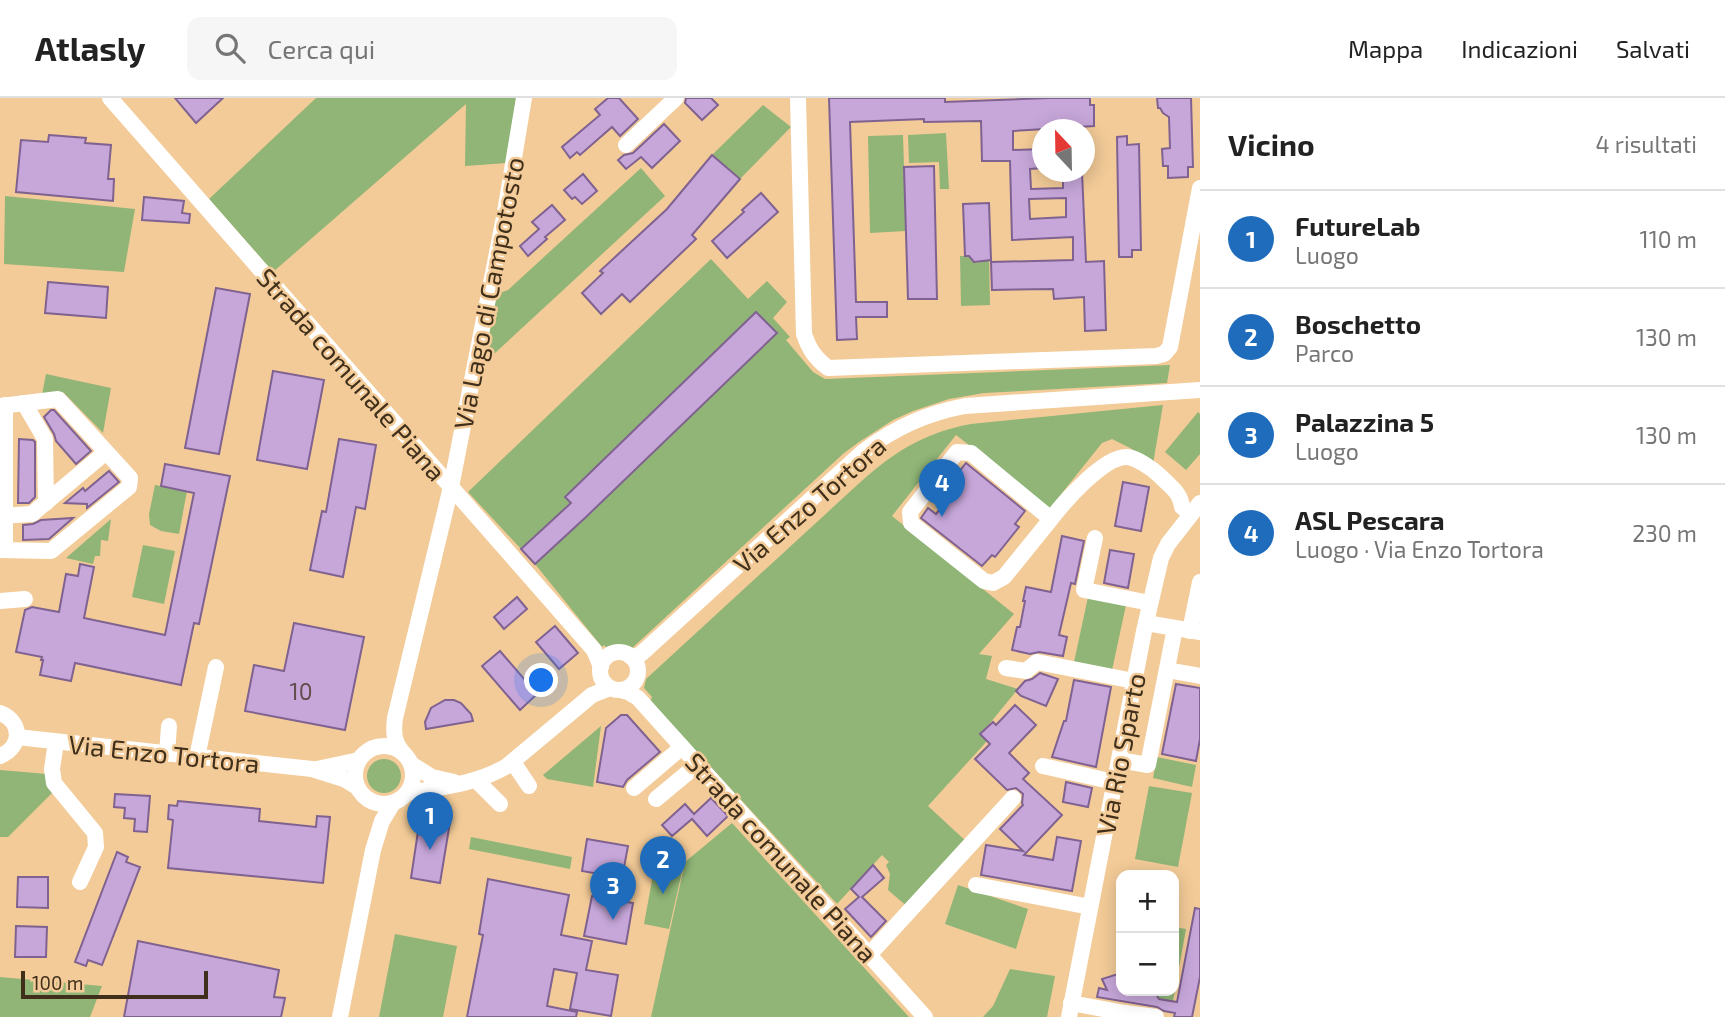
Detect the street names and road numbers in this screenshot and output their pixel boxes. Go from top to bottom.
street label: Via Lago di Campotosto [446,154,530,432]
street label: Strada comunale Piana [251,261,453,487]
street label: Via Enzo Tortora [726,429,892,579]
street label: Via Rio Sparto [1089,670,1151,838]
street label: Via Enzo Tortora [67,728,261,778]
street label: Strada comunale Piana [680,746,884,968]

